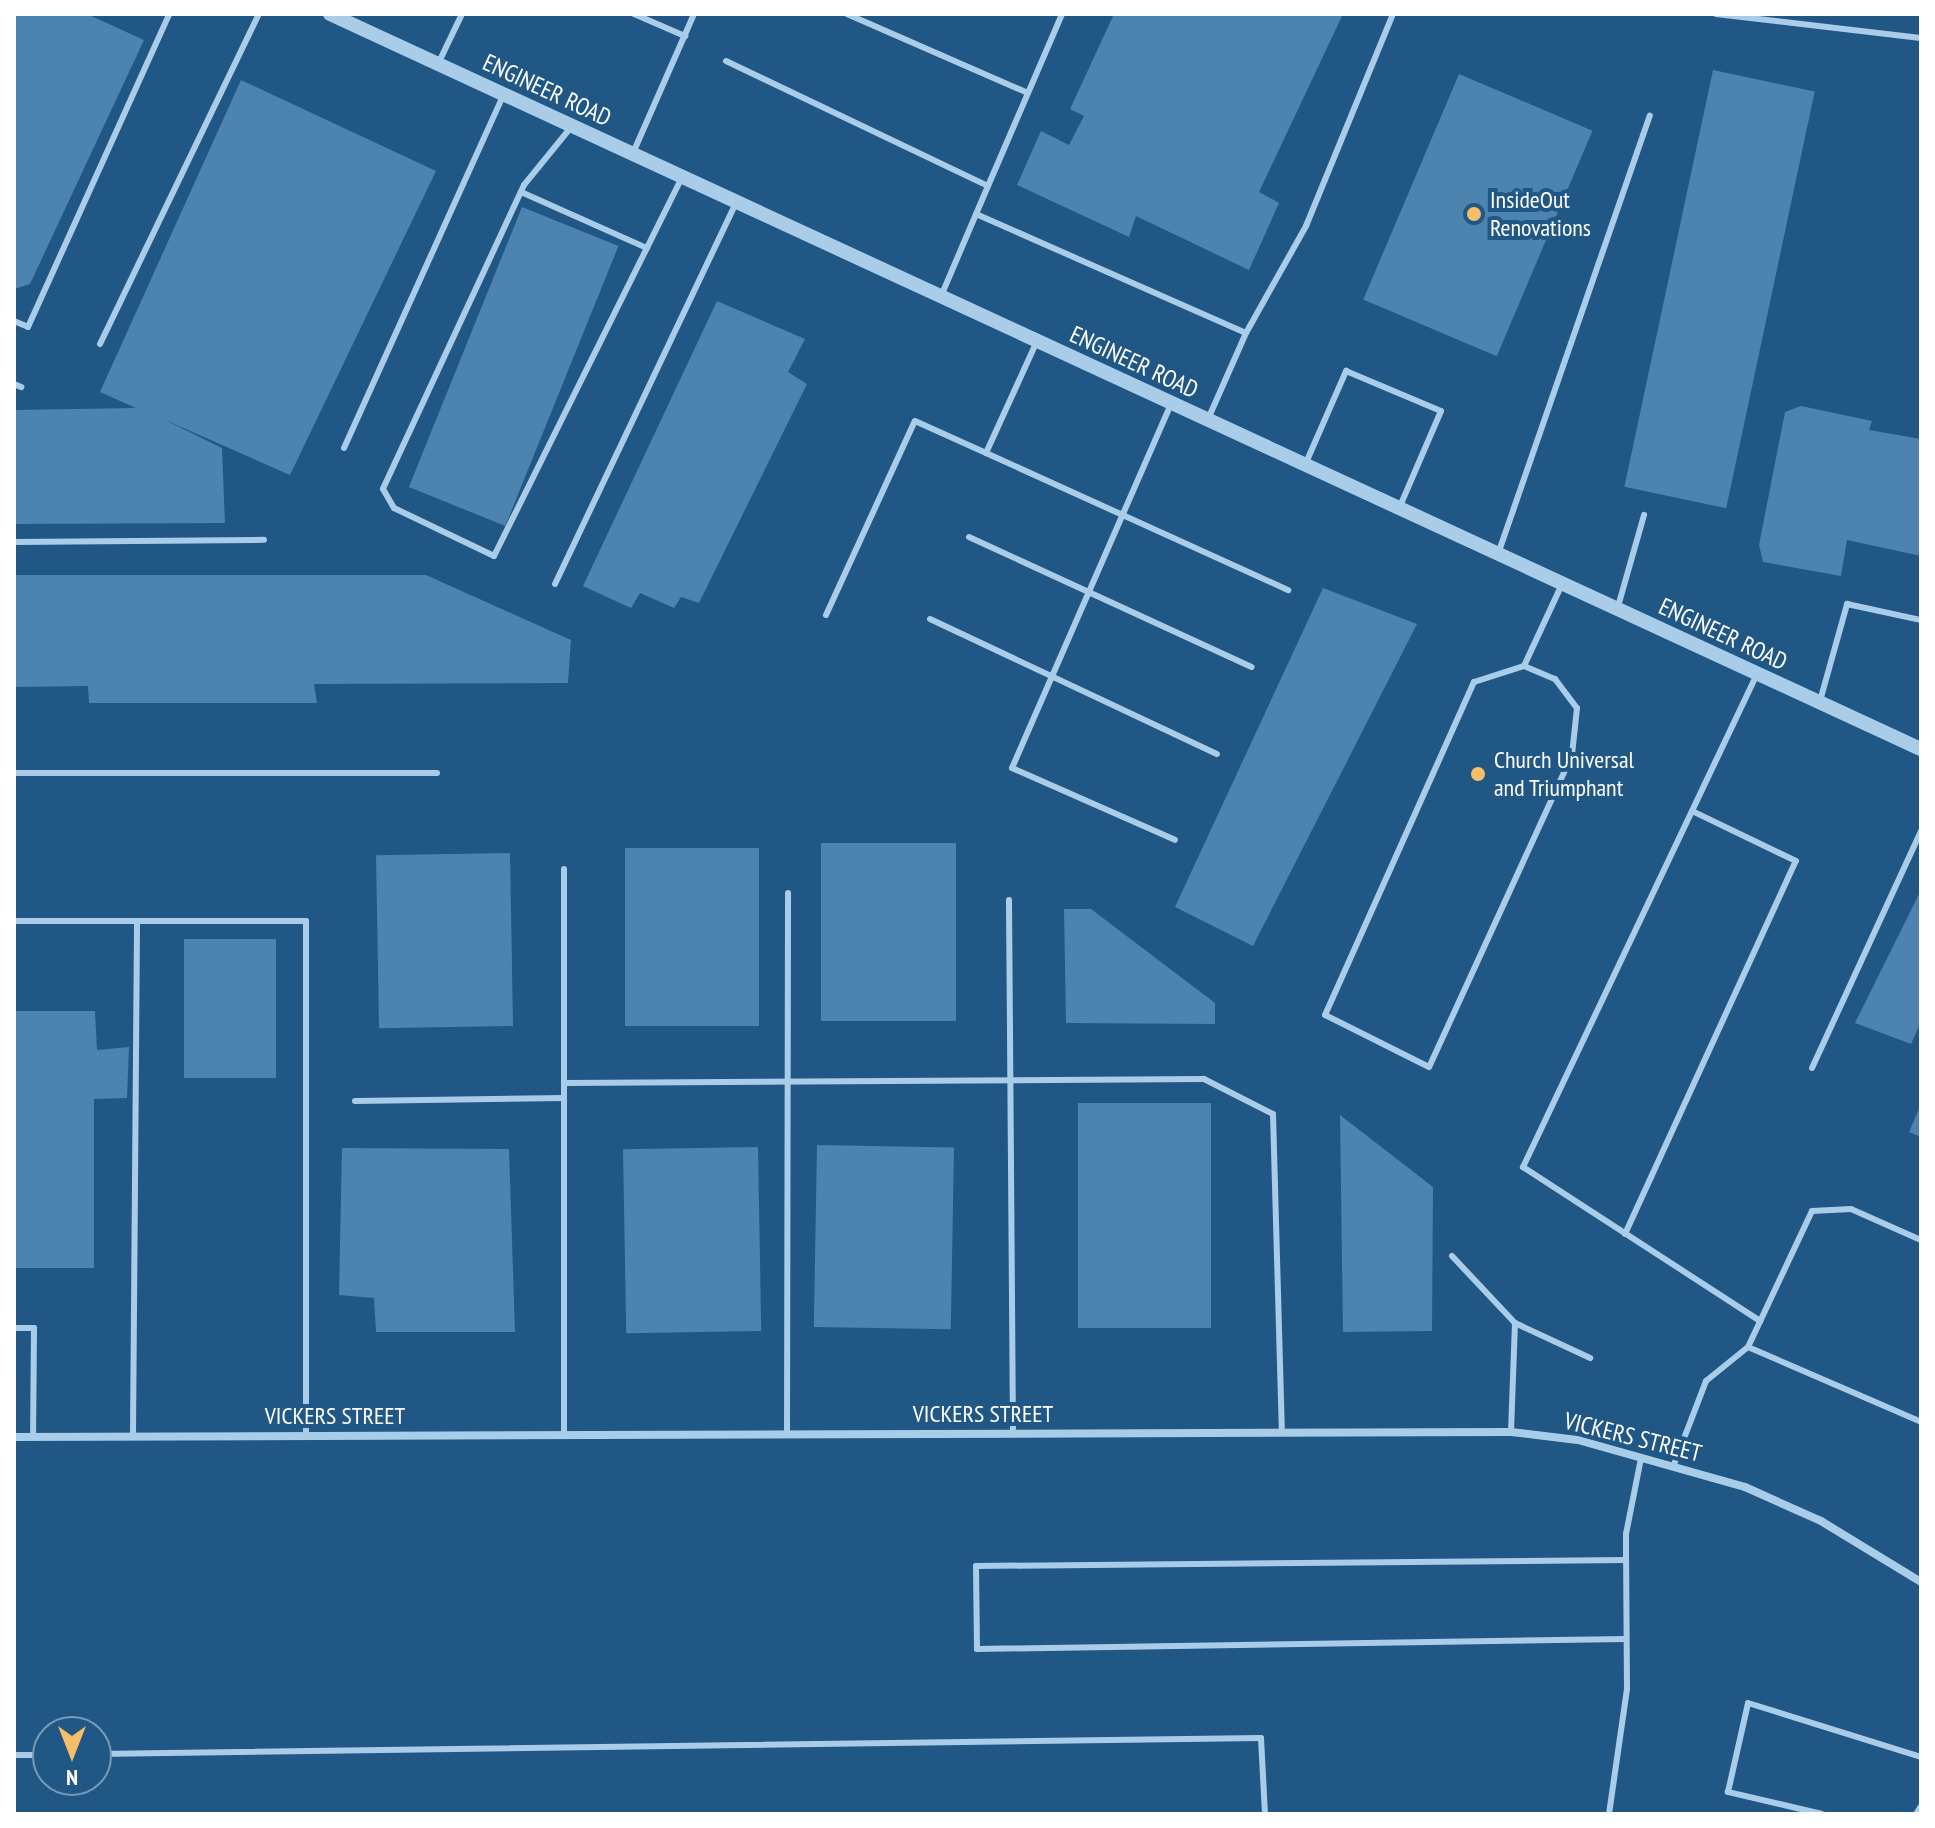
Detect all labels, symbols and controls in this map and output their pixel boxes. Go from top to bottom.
street label: ENGINEER ROAD [478,48,616,132]
place label: InsideOut Renovations [1490,186,1591,242]
marker: InsideOut Renovations [1465,205,1483,223]
street label: ENGINEER ROAD [1065,320,1203,404]
street label: ENGINEER ROAD [1654,592,1792,676]
place label: Church Universal and Triumphant [1494,746,1634,802]
marker: Church Universal and Triumphant [1469,765,1487,783]
street label: VICKERS STREET [913,1400,1053,1428]
street label: VICKERS STREET [265,1402,405,1430]
street label: VICKERS STREET [1561,1406,1705,1468]
north arrow [32,1716,112,1796]
text: N [66,1764,78,1792]

